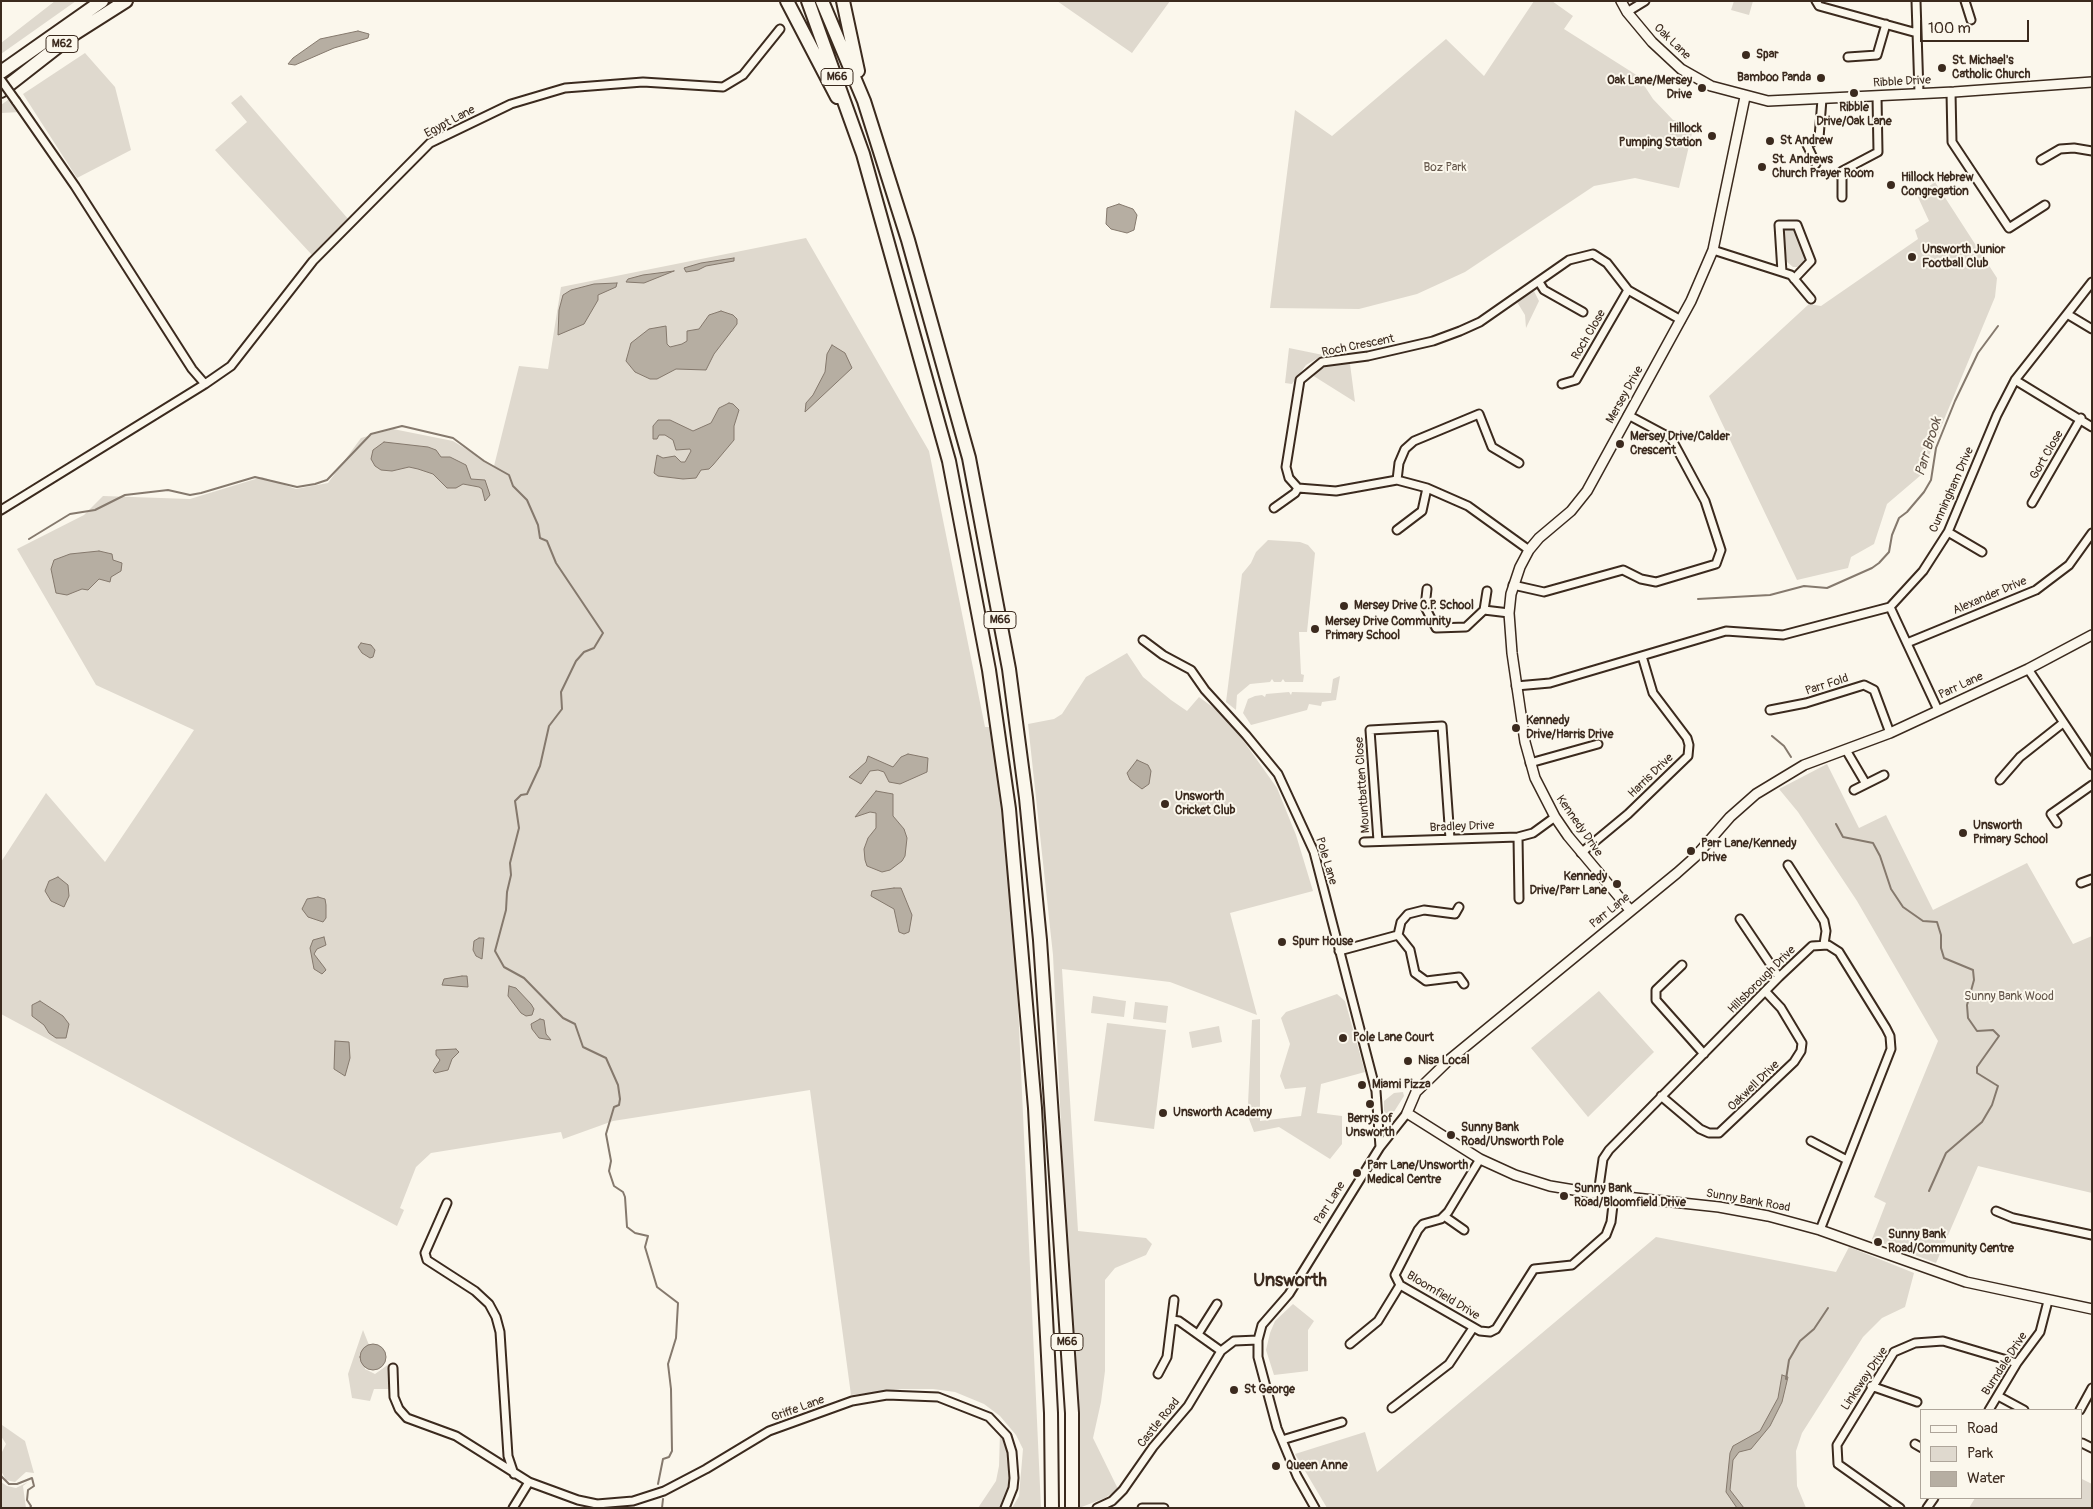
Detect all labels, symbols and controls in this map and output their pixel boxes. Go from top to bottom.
scale bar [1923,10,2032,42]
text: 100 m [1928,19,1971,38]
street label: Oak Lane [1651,21,1693,63]
road number: M62 [46,36,78,52]
place label: Spar [1756,48,1779,62]
marker: Spar [1740,49,1752,61]
place label: St. Michael's Catholic Church [1952,54,2030,82]
marker: St. Michael's Catholic Church [1936,62,1948,74]
road number: M66 [821,68,853,86]
place label: Bamboo Panda [1737,71,1811,85]
marker: Bamboo Panda [1815,72,1827,84]
street label: Ribble Drive [1873,73,1931,91]
place label: Oak Lane/Mersey Drive [1607,74,1692,102]
marker: Oak Lane/Mersey Drive [1696,82,1708,94]
marker: Ribble Drive/Oak Lane [1848,87,1860,99]
place label: Ribble Drive/Oak Lane [1816,101,1892,129]
street label: Egypt Lane [422,103,478,141]
place label: Hillock Pumping Station [1619,122,1702,150]
marker: Hillock Pumping Station [1706,130,1718,142]
place label: St Andrew [1780,134,1833,148]
marker: St Andrew [1764,135,1776,147]
place label: St. Andrews Church Prayer Room [1772,153,1874,181]
park label: Boz Park [1423,161,1467,175]
marker: St. Andrews Church Prayer Room [1756,161,1768,173]
place label: Hillock Hebrew Congregation [1901,171,1974,199]
marker: Hillock Hebrew Congregation [1885,179,1897,191]
place label: Unsworth Junior Football Club [1922,243,2005,271]
marker: Unsworth Junior Football Club [1906,251,1918,263]
street label: Roch Close [1569,307,1609,363]
street label: Roch Crescent [1320,332,1396,360]
street label: Mersey Drive [1603,364,1647,426]
water label: Parr Brook [1912,416,1946,478]
street label: Gort Close [2027,428,2067,482]
place label: Mersey Drive/Calder Crescent [1630,430,1730,458]
marker: Mersey Drive/Calder Crescent [1614,438,1626,450]
street label: Cunningham Drive [1927,445,1977,535]
street label: Alexander Drive [1951,574,2029,618]
place label: Mersey Drive C.P. School [1354,599,1474,613]
marker: Mersey Drive C.P. School [1338,600,1350,612]
road number: M66 [984,612,1016,628]
place label: Mersey Drive Community Primary School [1325,615,1451,643]
marker: Mersey Drive Community Primary School [1309,623,1321,635]
street label: Parr Lane [1936,669,1986,703]
street label: Parr Fold [1804,671,1850,699]
place label: Kennedy Drive/Harris Drive [1526,714,1613,742]
marker: Kennedy Drive/Harris Drive [1510,722,1522,734]
street label: Mountbatten Close [1352,736,1374,834]
street label: Harris Drive [1625,751,1677,801]
place label: Unsworth Cricket Club [1175,790,1235,818]
street label: Kennedy Drive [1553,793,1605,859]
marker: Unsworth Cricket Club [1159,798,1171,810]
street label: Bradley Drive [1429,819,1495,835]
place label: Unsworth Primary School [1973,819,2048,847]
marker: Unsworth Primary School [1957,827,1969,839]
street label: Pole Lane [1312,835,1340,887]
place label: Parr Lane/Kennedy Drive [1701,837,1796,865]
marker: Parr Lane/Kennedy Drive [1685,845,1697,857]
place label: Kennedy Drive/Parr Lane [1529,870,1607,898]
marker: Kennedy Drive/Parr Lane [1611,878,1623,890]
street label: Parr Lane [1587,890,1633,932]
place label: Spurr House [1292,935,1353,949]
marker: Spurr House [1276,936,1288,948]
street label: Hillsborough Drive [1725,943,1799,1017]
park label: Sunny Bank Wood [1964,990,2054,1004]
place label: Pole Lane Court [1353,1031,1434,1045]
marker: Pole Lane Court [1337,1032,1349,1044]
place label: Nisa Local [1418,1054,1470,1068]
marker: Nisa Local [1402,1055,1414,1067]
street label: Oakwell Drive [1725,1058,1783,1114]
place label: Miami Pizza [1372,1078,1431,1092]
marker: Miami Pizza [1356,1079,1368,1091]
marker: Berrys of Unsworth [1364,1098,1376,1110]
place label: Unsworth Academy [1173,1106,1272,1120]
marker: Unsworth Academy [1157,1107,1169,1119]
place label: Berrys of Unsworth [1345,1112,1395,1140]
place label: Sunny Bank Road/Unsworth Pole [1461,1121,1564,1149]
marker: Sunny Bank Road/Unsworth Pole [1445,1129,1457,1141]
place label: Parr Lane/Unsworth Medical Centre [1367,1159,1468,1187]
marker: Parr Lane/Unsworth Medical Centre [1351,1167,1363,1179]
street label: Parr Lane [1311,1179,1349,1227]
place label: Sunny Bank Road/Bloomfield Drive [1574,1182,1686,1210]
street label: Sunny Bank Road [1705,1186,1791,1216]
marker: Sunny Bank Road/Bloomfield Drive [1558,1190,1570,1202]
place label: Sunny Bank Road/Community Centre [1888,1228,2014,1256]
marker: Sunny Bank Road/Community Centre [1872,1236,1884,1248]
street label: Bloomfield Drive [1404,1269,1482,1323]
district label: Unsworth [1253,1270,1327,1292]
street label: Burndale Drive [1979,1330,2031,1398]
road number: M66 [1051,1334,1083,1350]
street label: Linksway Drive [1839,1345,1891,1413]
place label: St George [1244,1383,1295,1397]
marker: St George [1228,1384,1240,1396]
street label: Griffe Lane [769,1393,827,1425]
street label: Castle Road [1135,1395,1183,1451]
legend [1920,1409,2083,1499]
text: Road [1967,1419,1998,1438]
text: Park [1967,1444,1993,1463]
place label: Queen Anne [1286,1459,1348,1473]
marker: Queen Anne [1270,1460,1282,1472]
text: Water [1967,1469,2005,1488]

